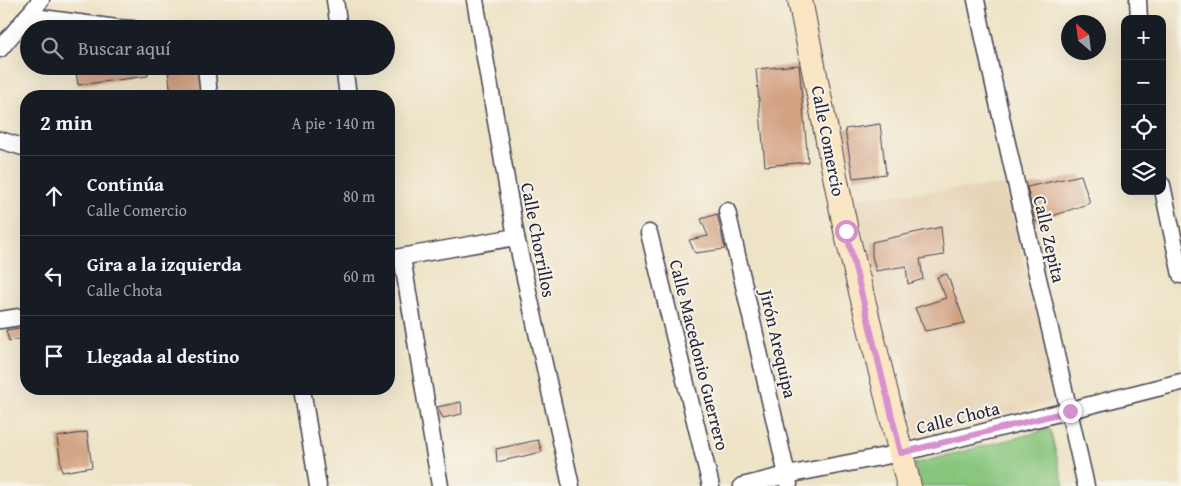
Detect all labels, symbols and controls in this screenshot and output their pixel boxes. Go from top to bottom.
north arrow [1061,15,1106,60]
map controls [1121,15,1166,195]
button: + [1121,15,1166,60]
search box [20,20,395,75]
icon: search [38,34,66,62]
text: Buscar aquí [78,34,171,62]
button: − [1121,60,1166,105]
street label: Calle Comercio [805,83,852,199]
button: locate [1121,105,1166,150]
text: 2 min [40,107,92,138]
text: A pie · 140 m [292,111,375,135]
button: layers [1121,150,1166,195]
text: Continúa [87,170,164,198]
street label: Calle Chorrillos [514,180,563,300]
icon: ahead [40,182,68,210]
text: 80 m [343,184,375,208]
street label: Calle Zepita [1026,193,1073,285]
text: Calle Comercio [87,198,187,222]
route start [835,220,858,243]
text: Gira a la izquierda [87,250,242,278]
street label: Calle Macedonio Guerrero [663,257,736,453]
icon: left [40,262,68,290]
text: 60 m [343,264,375,288]
text: Calle Chota [87,278,162,302]
street label: Jirón Arequipa [752,285,804,401]
icon: arrive [40,342,68,370]
text: Llegada al destino [87,342,239,370]
street label: Calle Chota [913,394,1003,441]
route end [1059,400,1082,423]

